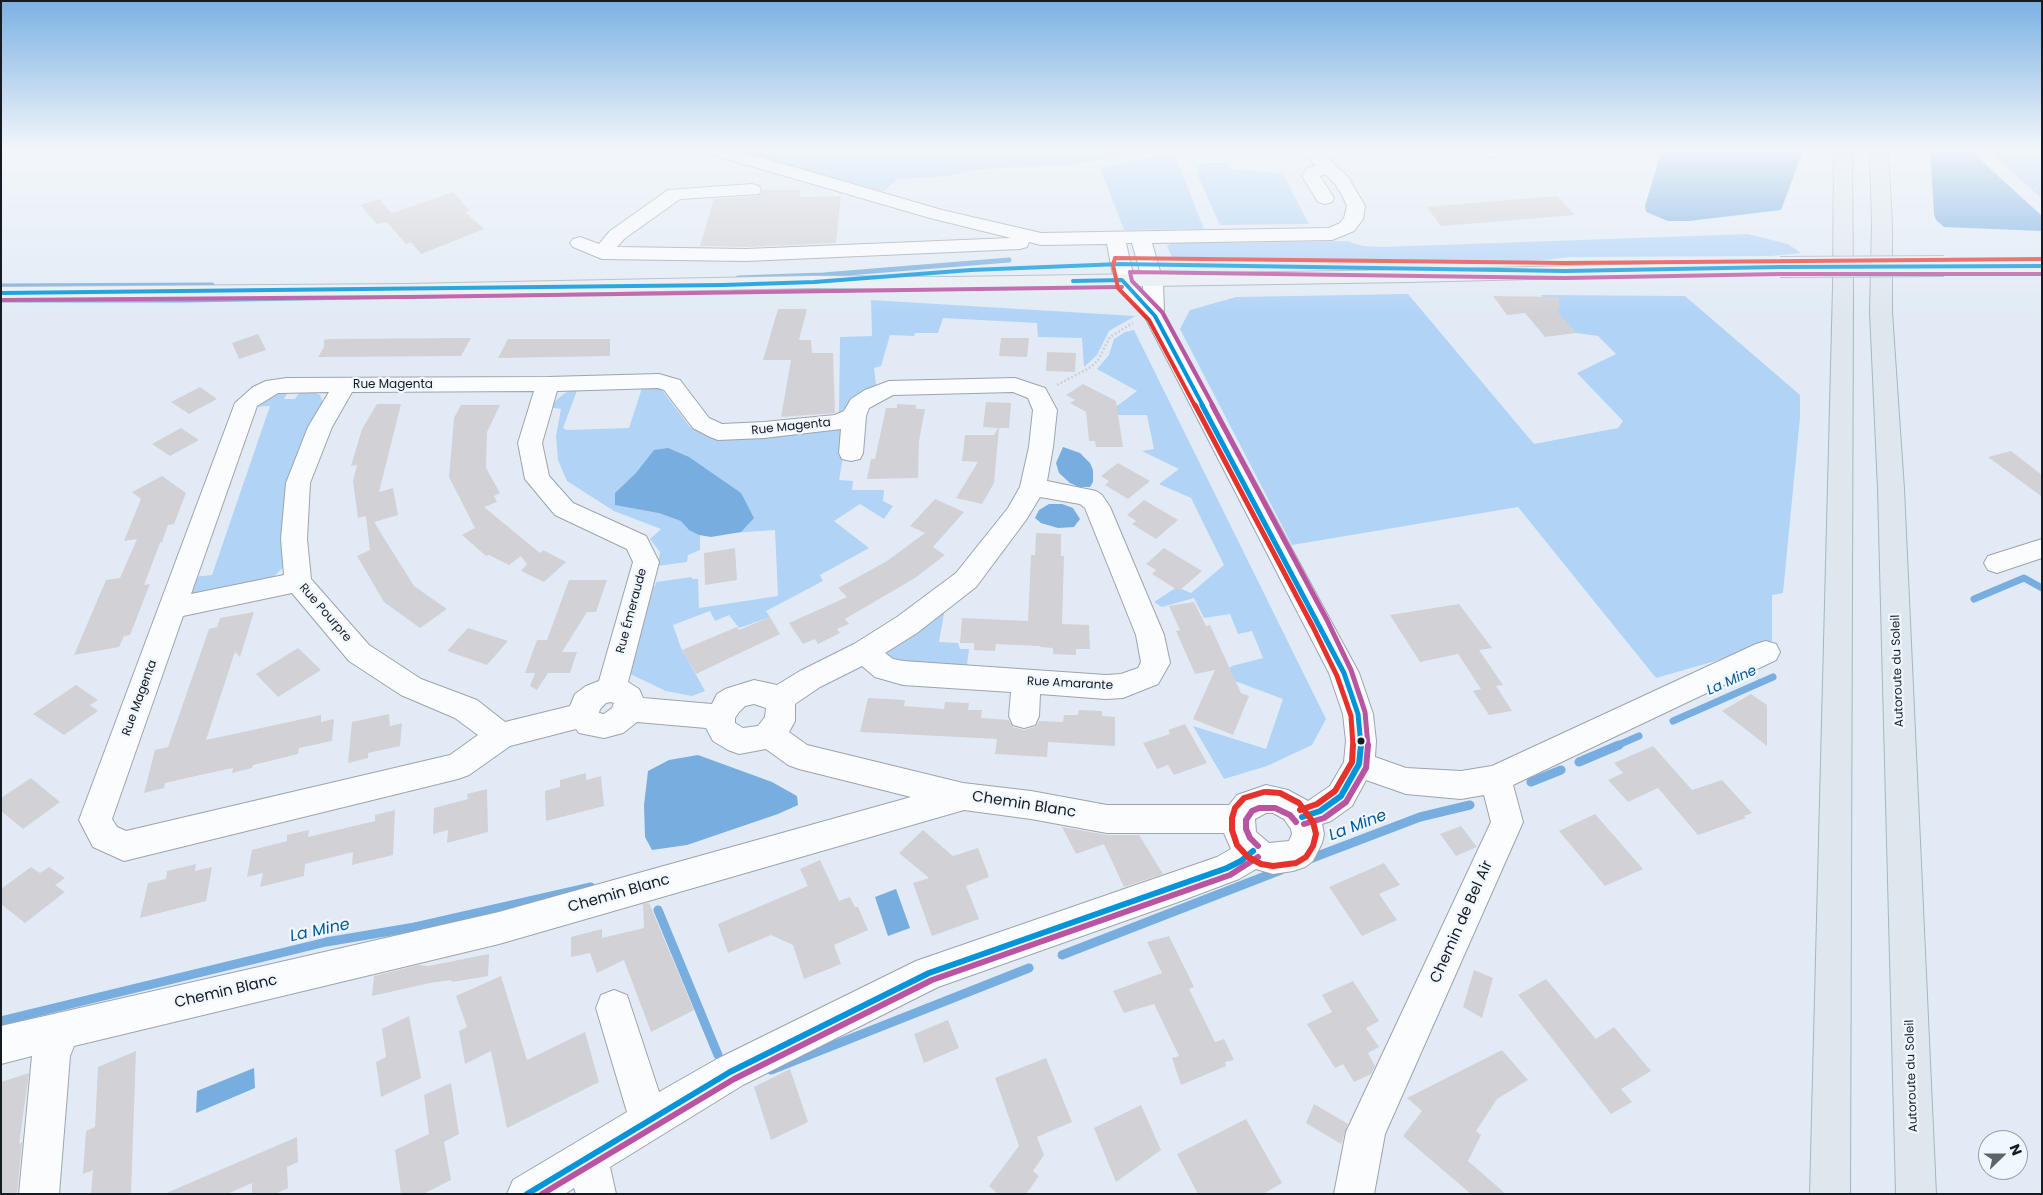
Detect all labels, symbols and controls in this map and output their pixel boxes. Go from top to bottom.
street label: Rue Magenta [353,378,433,392]
street label: Rue Magenta [751,416,831,438]
street label: Rue Émeraude [614,567,650,655]
street label: Rue Pourpre [296,581,354,645]
street label: Autoroute du Soleil [1889,614,1907,728]
street label: Rue Magenta [120,658,160,738]
water label: La Mine [1704,663,1760,699]
street label: Rue Amarante [1027,675,1113,693]
unlabelled marker [1356,736,1366,746]
street label: Chemin Blanc [971,788,1077,822]
water label: La Mine [1326,806,1390,846]
street label: Chemin de Bel Air [1427,858,1497,986]
street label: Chemin Blanc [566,871,672,917]
water label: La Mine [288,915,352,947]
street label: Chemin Blanc [173,971,279,1013]
street label: Autoroute du Soleil [1903,1019,1921,1133]
north arrow [1978,1130,2028,1180]
text: N [2005,1141,2027,1158]

